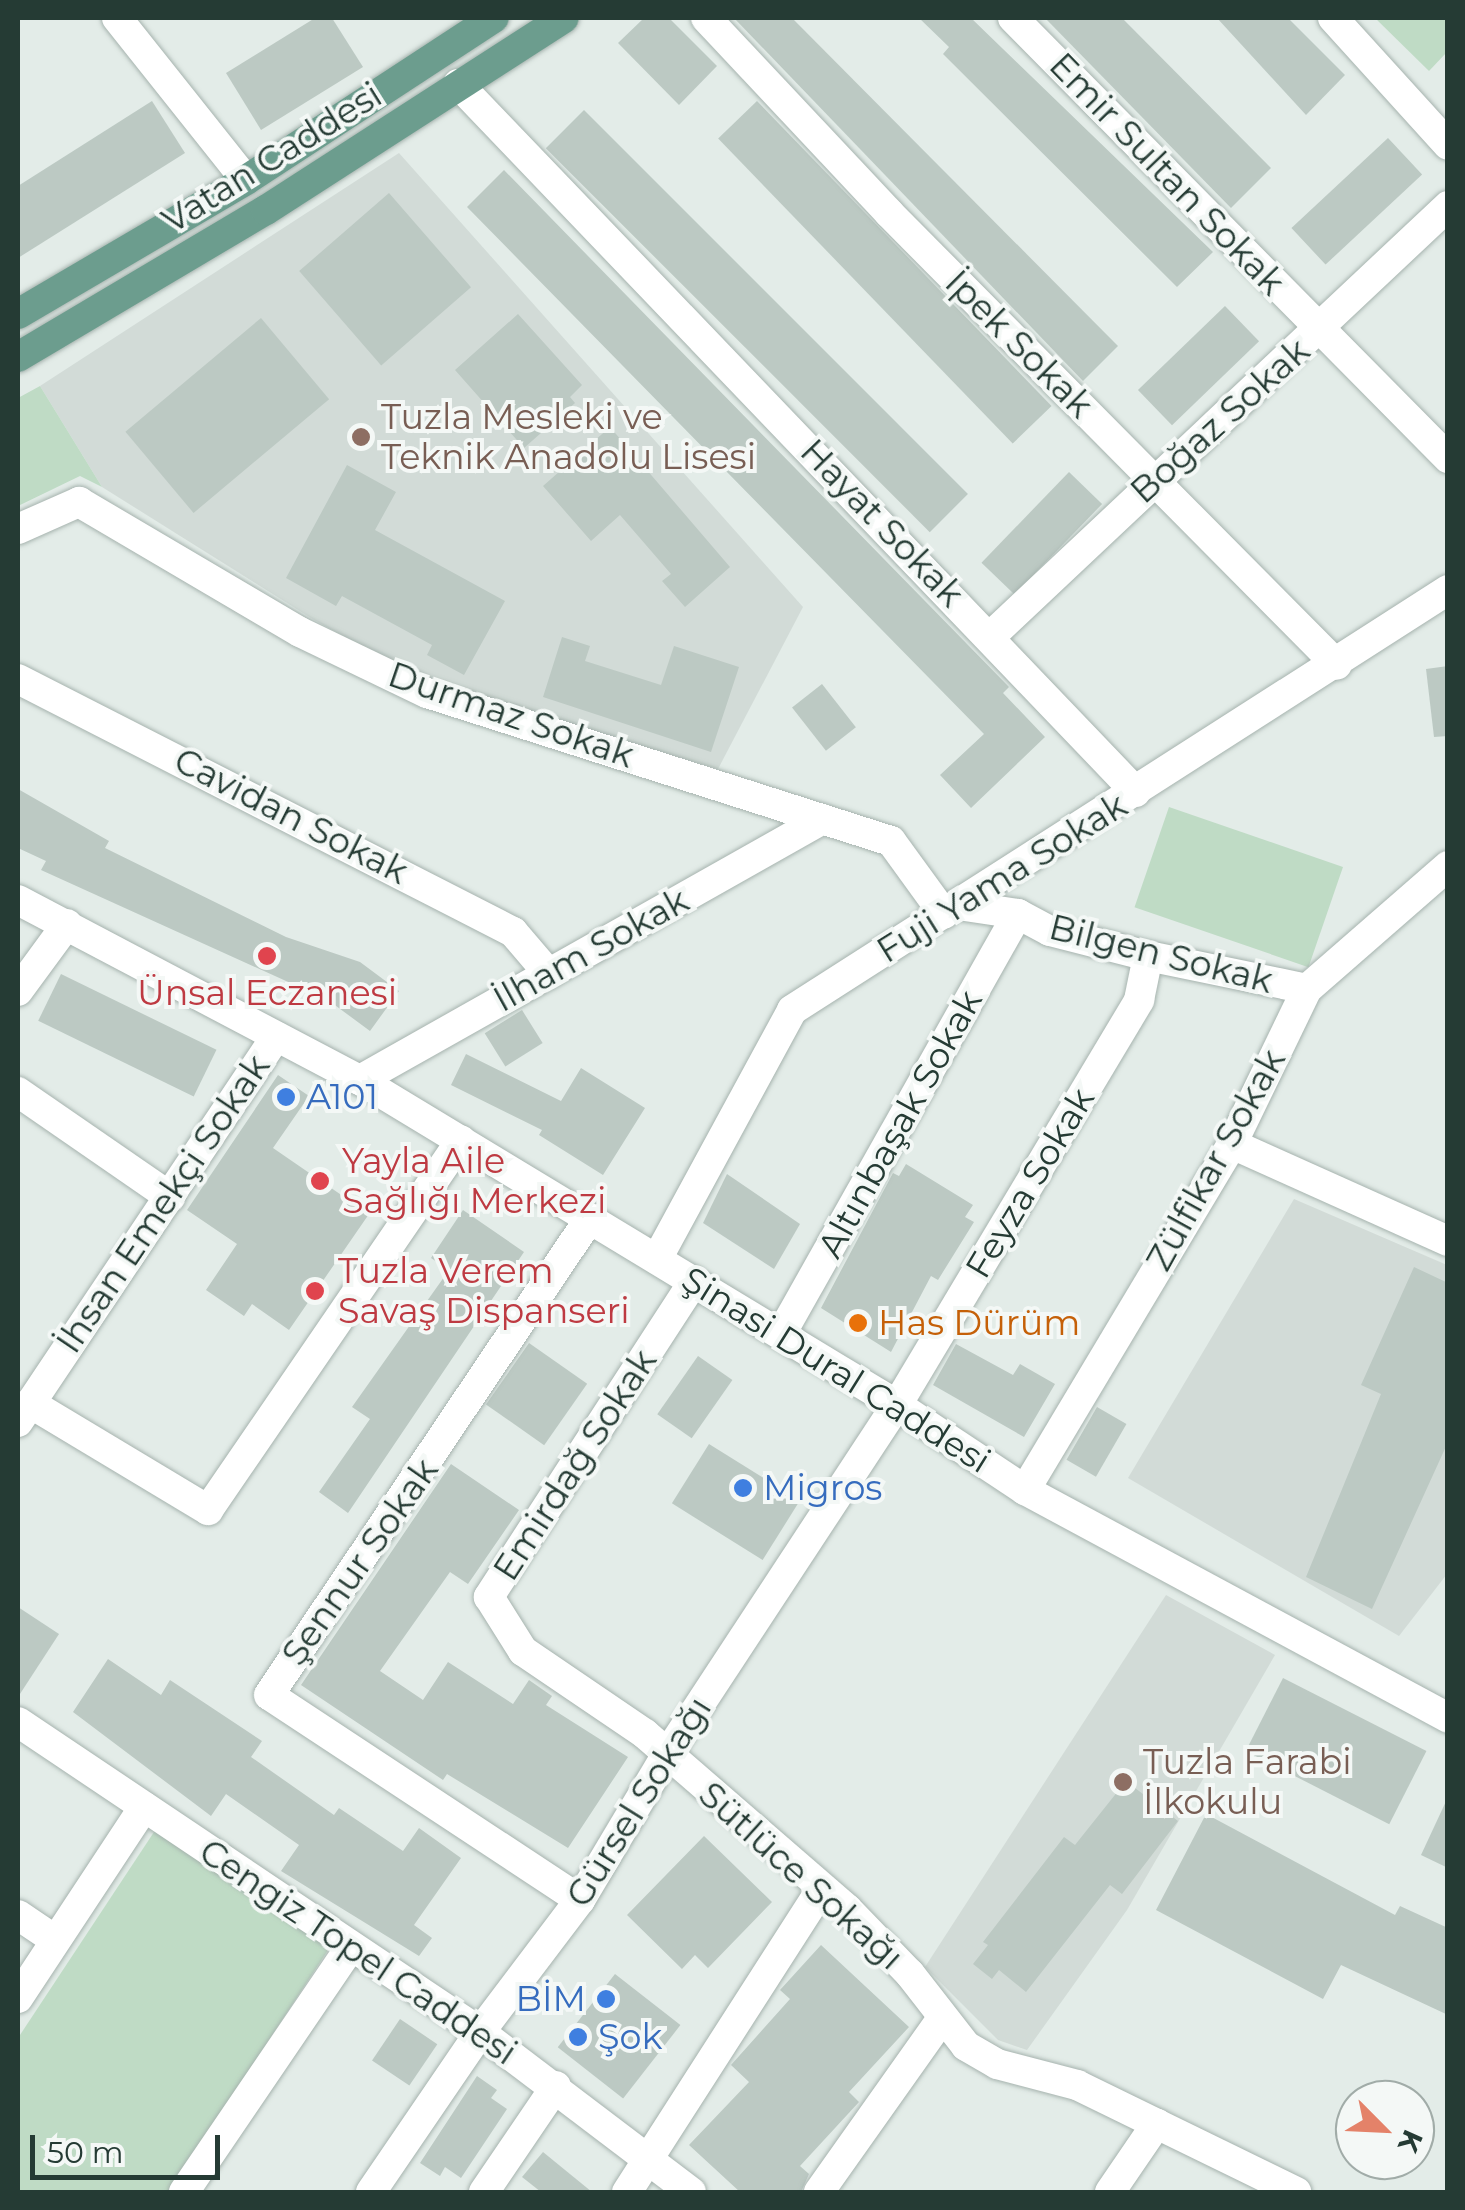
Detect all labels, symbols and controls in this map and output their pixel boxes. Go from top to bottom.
street label: Emir Sultan Sokak [1041,44,1293,304]
street label: Vatan Caddesi [155,74,389,242]
street label: İpek Sokak [937,262,1101,426]
street label: Boğaz Sokak [1122,330,1318,512]
place label: Tuzla Mesleki ve Teknik Anadolu Lisesi [381,396,756,478]
marker: Tuzla Mesleki ve Teknik Anadolu Lisesi [350,426,372,448]
street label: Hayat Sokak [792,431,972,615]
street label: Durmaz Sokak [383,653,639,777]
street label: Cavidan Sokak [167,739,415,893]
street label: Fuji Yama Sokak [869,784,1135,972]
street label: İlham Sokak [486,879,696,1021]
street label: Bilgen Sokak [1045,906,1277,1002]
marker: Ünsal Eczanesi [256,945,278,967]
place label: Ünsal Eczanesi [137,972,397,1014]
street label: Altınbaşak Sokak [809,983,991,1265]
street label: Zülfikar Sokak [1138,1042,1294,1278]
street label: İhsan Emekçi Sokak [48,1047,278,1361]
place label: A101 [306,1076,378,1118]
street label: Feyza Sokak [957,1080,1103,1286]
marker: A101 [275,1086,297,1108]
place label: Yayla Aile Sağlığı Merkezi [342,1140,606,1222]
marker: Yayla Aile Sağlığı Merkezi [307,1168,333,1194]
place label: Tuzla Verem Savaş Dispanseri [338,1250,630,1332]
street label: Şinasi Dural Caddesi [674,1258,998,1482]
marker: Tuzla Verem Savaş Dispanseri [302,1278,328,1304]
place label: Has Dürüm [878,1302,1080,1344]
marker: Has Dürüm [847,1312,869,1334]
street label: Emirdağ Sokak [485,1342,665,1588]
street label: Şennur Sokak [273,1451,447,1673]
place label: Migros [763,1467,882,1509]
marker: Migros [732,1477,754,1499]
street label: Gürsel Sokağı [558,1689,720,1915]
place label: Tuzla Farabi İlkokulu [1143,1741,1352,1823]
marker: Tuzla Farabi İlkokulu [1112,1771,1134,1793]
street label: Sütlüce Sokağı [690,1773,912,1979]
street label: Cengiz Topel Caddesi [192,1830,524,2074]
place label: BİM [516,1978,586,2020]
marker: BİM [595,1988,617,2010]
place label: Şok [598,2016,662,2058]
marker: Şok [567,2026,589,2048]
north arrow [1335,2080,1435,2180]
scale bar [35,2115,225,2177]
text: K [1391,2125,1430,2158]
text: 50 m [47,2134,124,2171]

